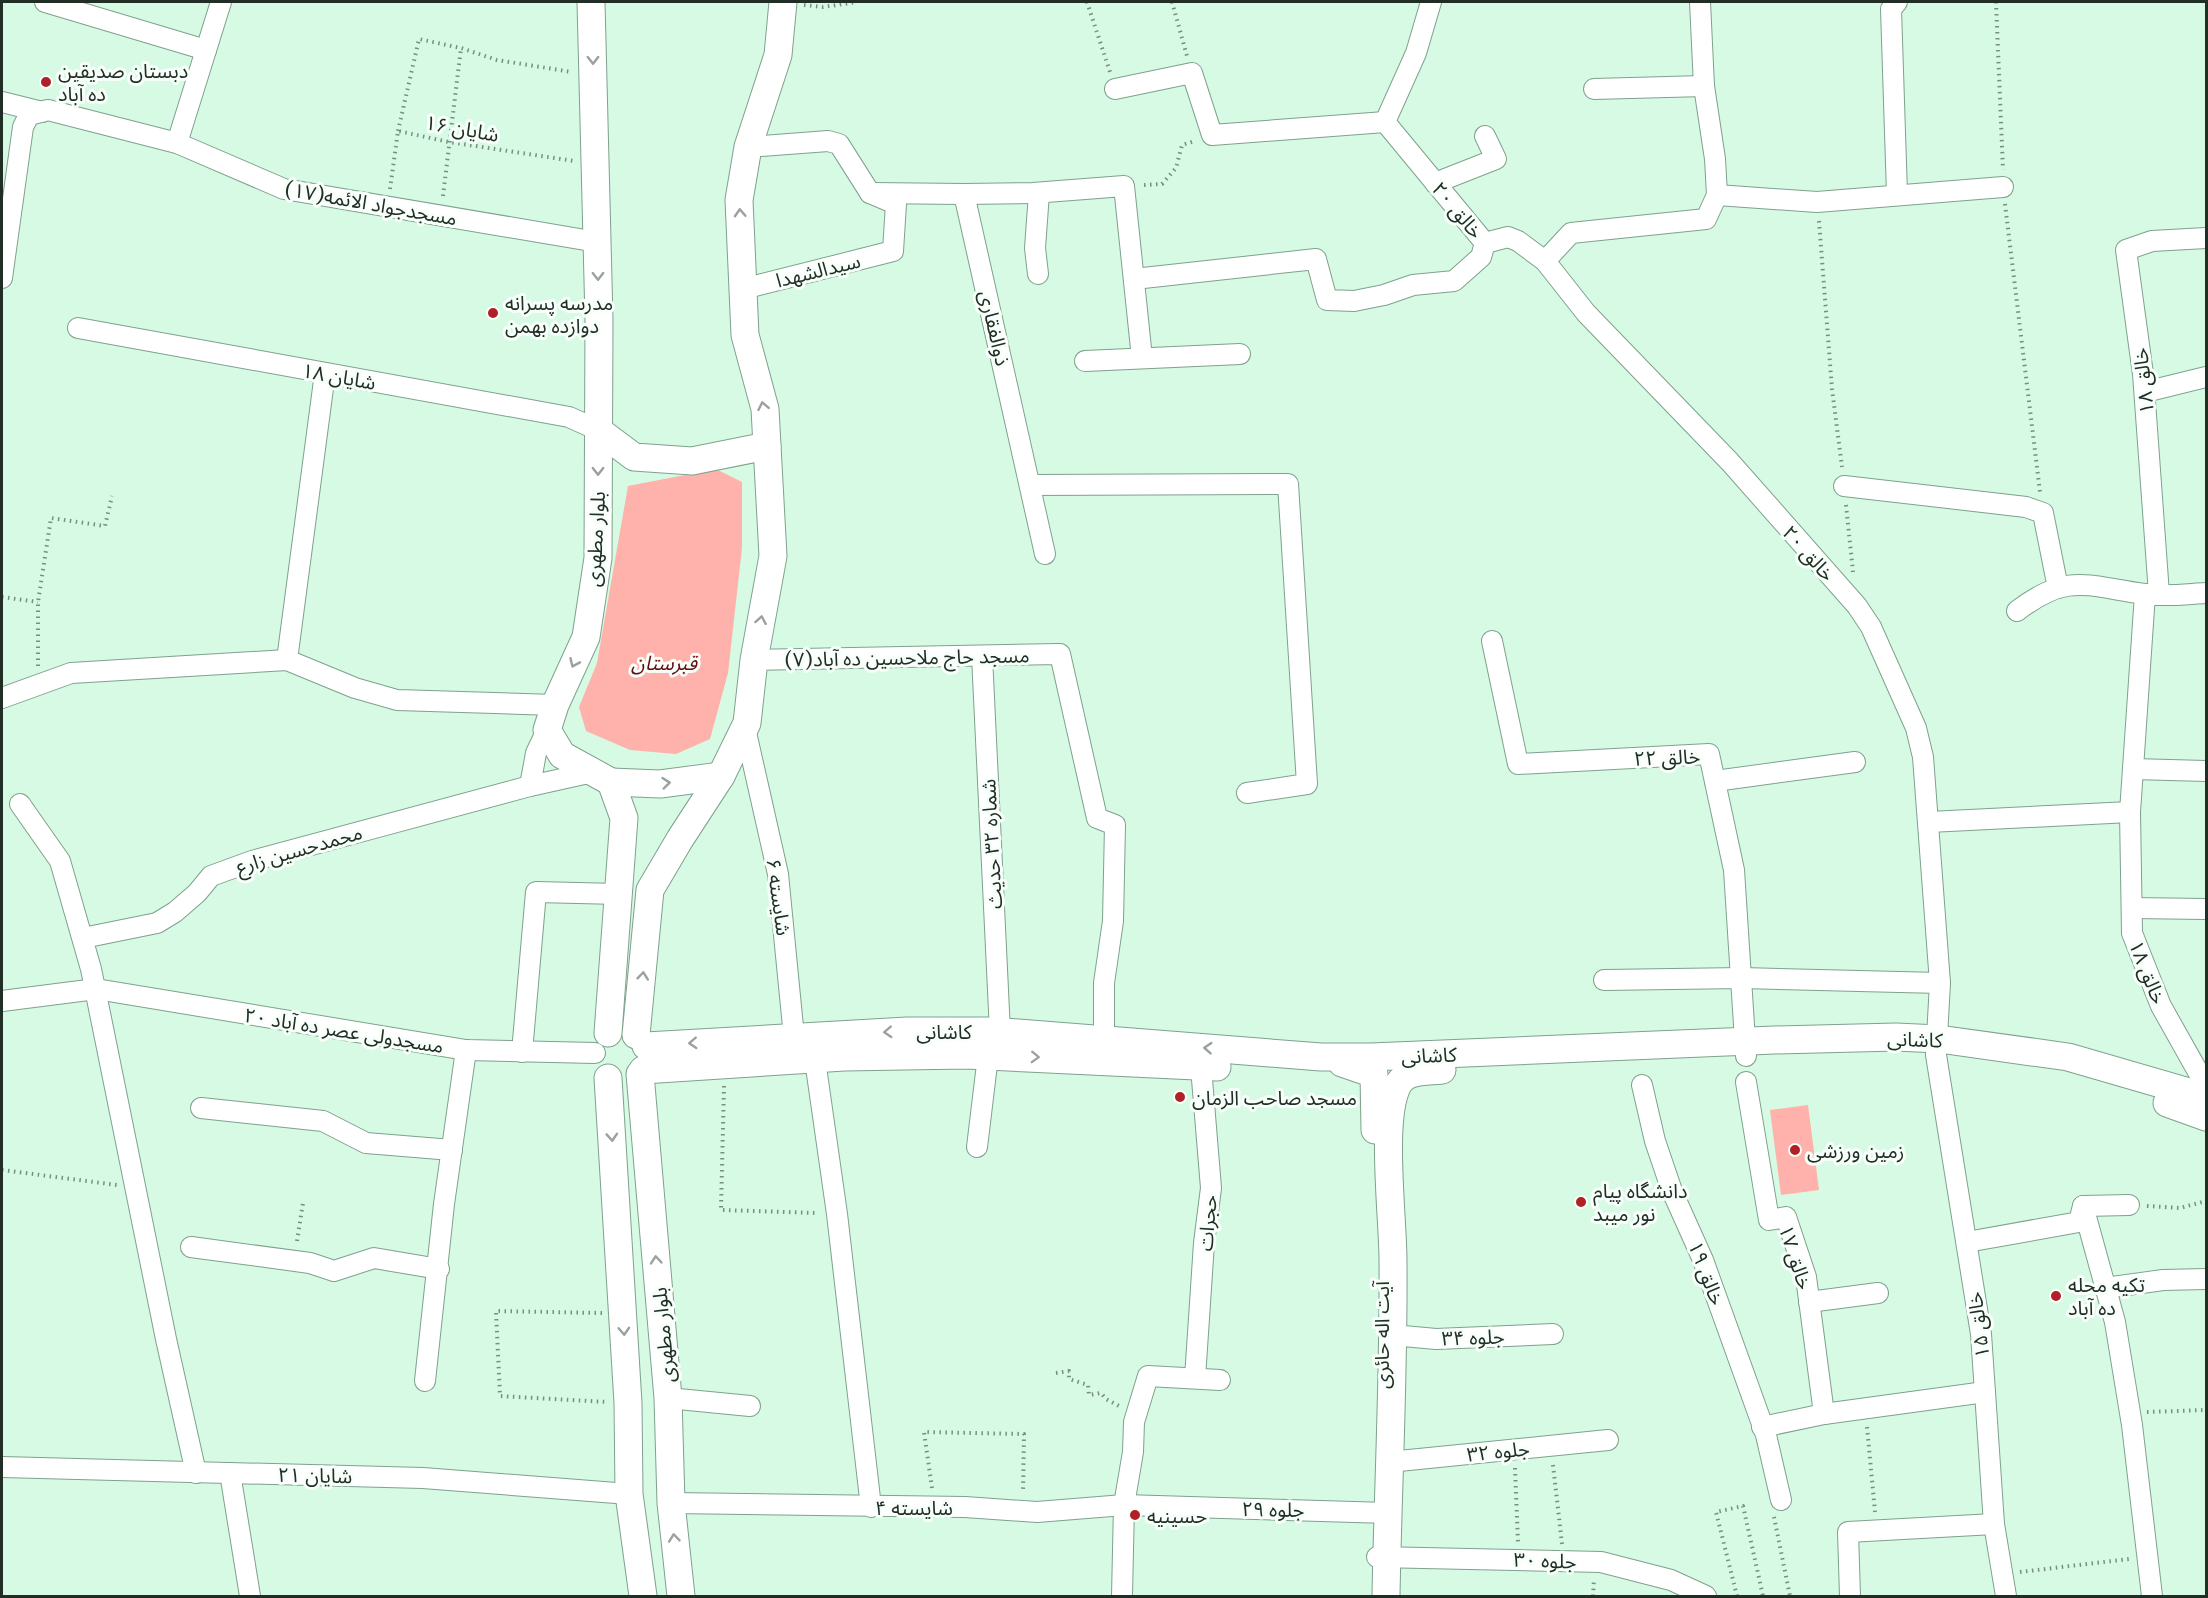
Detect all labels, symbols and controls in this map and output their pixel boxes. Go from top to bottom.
one-way arrow [587,55,599,64]
place label: دبستان صدیقین ده آباد [58,58,188,106]
marker: دبستان صدیقین ده آباد [39,75,53,89]
street label: شایان ۱۶ [423,109,501,147]
street label: مسجدجواد الائمه(۱۷) [283,176,459,230]
street label: خالق ۲۰ [1426,176,1489,244]
one-way arrow [733,209,746,218]
street label: سیدالشهدا [773,247,863,293]
one-way arrow [592,271,604,280]
street label: ذوالفقاری [974,288,1016,368]
place label: مدرسه پسرانه دوازده بهمن [505,290,613,338]
marker: مدرسه پسرانه دوازده بهمن [486,306,500,320]
street label: خالق ۱۸ [2127,346,2160,415]
street label: شایان ۱۸ [300,357,378,395]
one-way arrow [758,401,771,411]
one-way arrow [592,466,604,475]
street label: بلوار مطهری [580,491,610,587]
street label: خالق ۲۰ [1777,520,1841,587]
one-way arrow [754,615,767,625]
street label: مسجد حاج ملاحسین ده آباد(۷) [784,642,1030,675]
park label: قبرستان [631,650,699,675]
one-way arrow [570,656,582,667]
street label: خالق ۲۲ [1633,743,1701,772]
one-way arrow [662,777,671,790]
street label: شماره ۳۲ حدیث [975,778,1007,910]
street label: محمدحسین زارع [233,819,366,882]
street label: شایسته ۶ [761,857,797,937]
street label: خالق ۱۸ [2123,936,2172,1008]
one-way arrow [636,972,649,981]
street label: مسجدولی عصر ده آباد ۲۰ [242,1002,446,1058]
street label: کاشانی [916,1019,973,1044]
one-way arrow [883,1026,892,1039]
street label: کاشانی [1887,1026,1944,1052]
one-way arrow [689,1037,698,1050]
one-way arrow [1204,1042,1213,1055]
street label: کاشانی [1401,1042,1458,1068]
one-way arrow [1030,1051,1039,1063]
place label: مسجد صاحب الزمان [1192,1085,1357,1110]
marker: مسجد صاحب الزمان [1173,1090,1187,1104]
one-way arrow [605,1132,618,1141]
place label: زمین ورزشی [1807,1138,1904,1163]
marker: زمین ورزشی [1788,1143,1802,1157]
place label: دانشگاه پیام نور میبد [1593,1178,1687,1226]
street label: حجرات [1192,1194,1222,1252]
marker: دانشگاه پیام نور میبد [1574,1195,1588,1209]
street label: خالق ۱۷ [1773,1221,1818,1293]
street label: خالق ۱۹ [1682,1237,1731,1309]
one-way arrow [650,1256,663,1265]
place label: تکیه محله ده آباد [2068,1272,2145,1320]
street label: آیت اله حائری [1369,1280,1394,1389]
street label: بلوار مطهری [646,1286,680,1384]
marker: تکیه محله ده آباد [2049,1289,2063,1303]
street label: خالق ۱۵ [1962,1290,1995,1360]
street label: جلوه ۳۴ [1441,1323,1505,1351]
one-way arrow [618,1327,631,1336]
street label: جلوه ۳۲ [1465,1435,1531,1467]
street label: شایان ۲۱ [277,1462,353,1488]
street label: شایسته ۴ [875,1495,953,1520]
street label: جلوه ۲۹ [1241,1496,1305,1522]
place label: حسینیه [1147,1503,1207,1528]
marker: حسینیه [1128,1508,1142,1522]
one-way arrow [669,1534,681,1543]
street label: جلوه ۳۰ [1513,1546,1577,1574]

